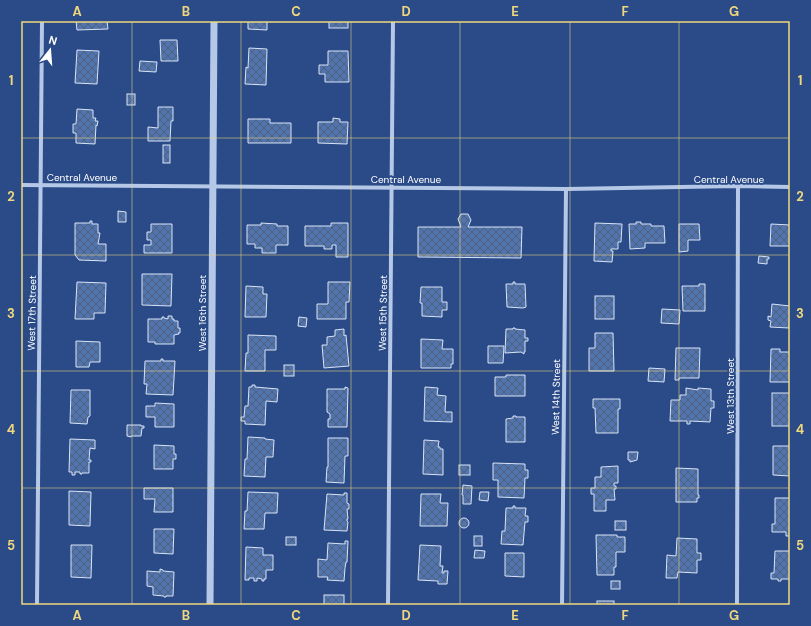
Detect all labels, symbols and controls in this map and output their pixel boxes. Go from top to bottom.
text: A [72,3,82,20]
text: B [182,3,190,20]
text: C [291,3,301,20]
text: D [401,3,411,20]
text: E [511,3,519,20]
text: F [621,3,629,20]
text: G [729,3,739,20]
north arrow [30,30,70,70]
text: N [47,33,59,48]
text: 1 [9,72,13,89]
text: 1 [798,72,802,89]
street label: Central Avenue [47,171,118,184]
street label: Central Avenue [371,173,442,186]
street label: Central Avenue [694,173,765,186]
text: 2 [7,188,15,205]
text: 2 [796,188,804,205]
street label: West 17th Street [25,275,39,351]
street label: West 16th Street [196,275,209,351]
street label: West 15th Street [376,275,390,351]
text: 3 [7,305,15,322]
text: 3 [796,305,804,322]
street label: West 13th Street [724,358,737,434]
street label: West 14th Street [549,359,563,435]
text: 4 [7,421,15,438]
text: 4 [796,421,804,438]
text: 5 [7,537,15,554]
text: 5 [796,537,804,554]
text: A [72,607,82,624]
text: B [182,607,190,624]
text: C [291,607,301,624]
text: D [401,607,411,624]
text: E [511,607,519,624]
text: F [621,607,629,624]
text: G [729,607,739,624]

